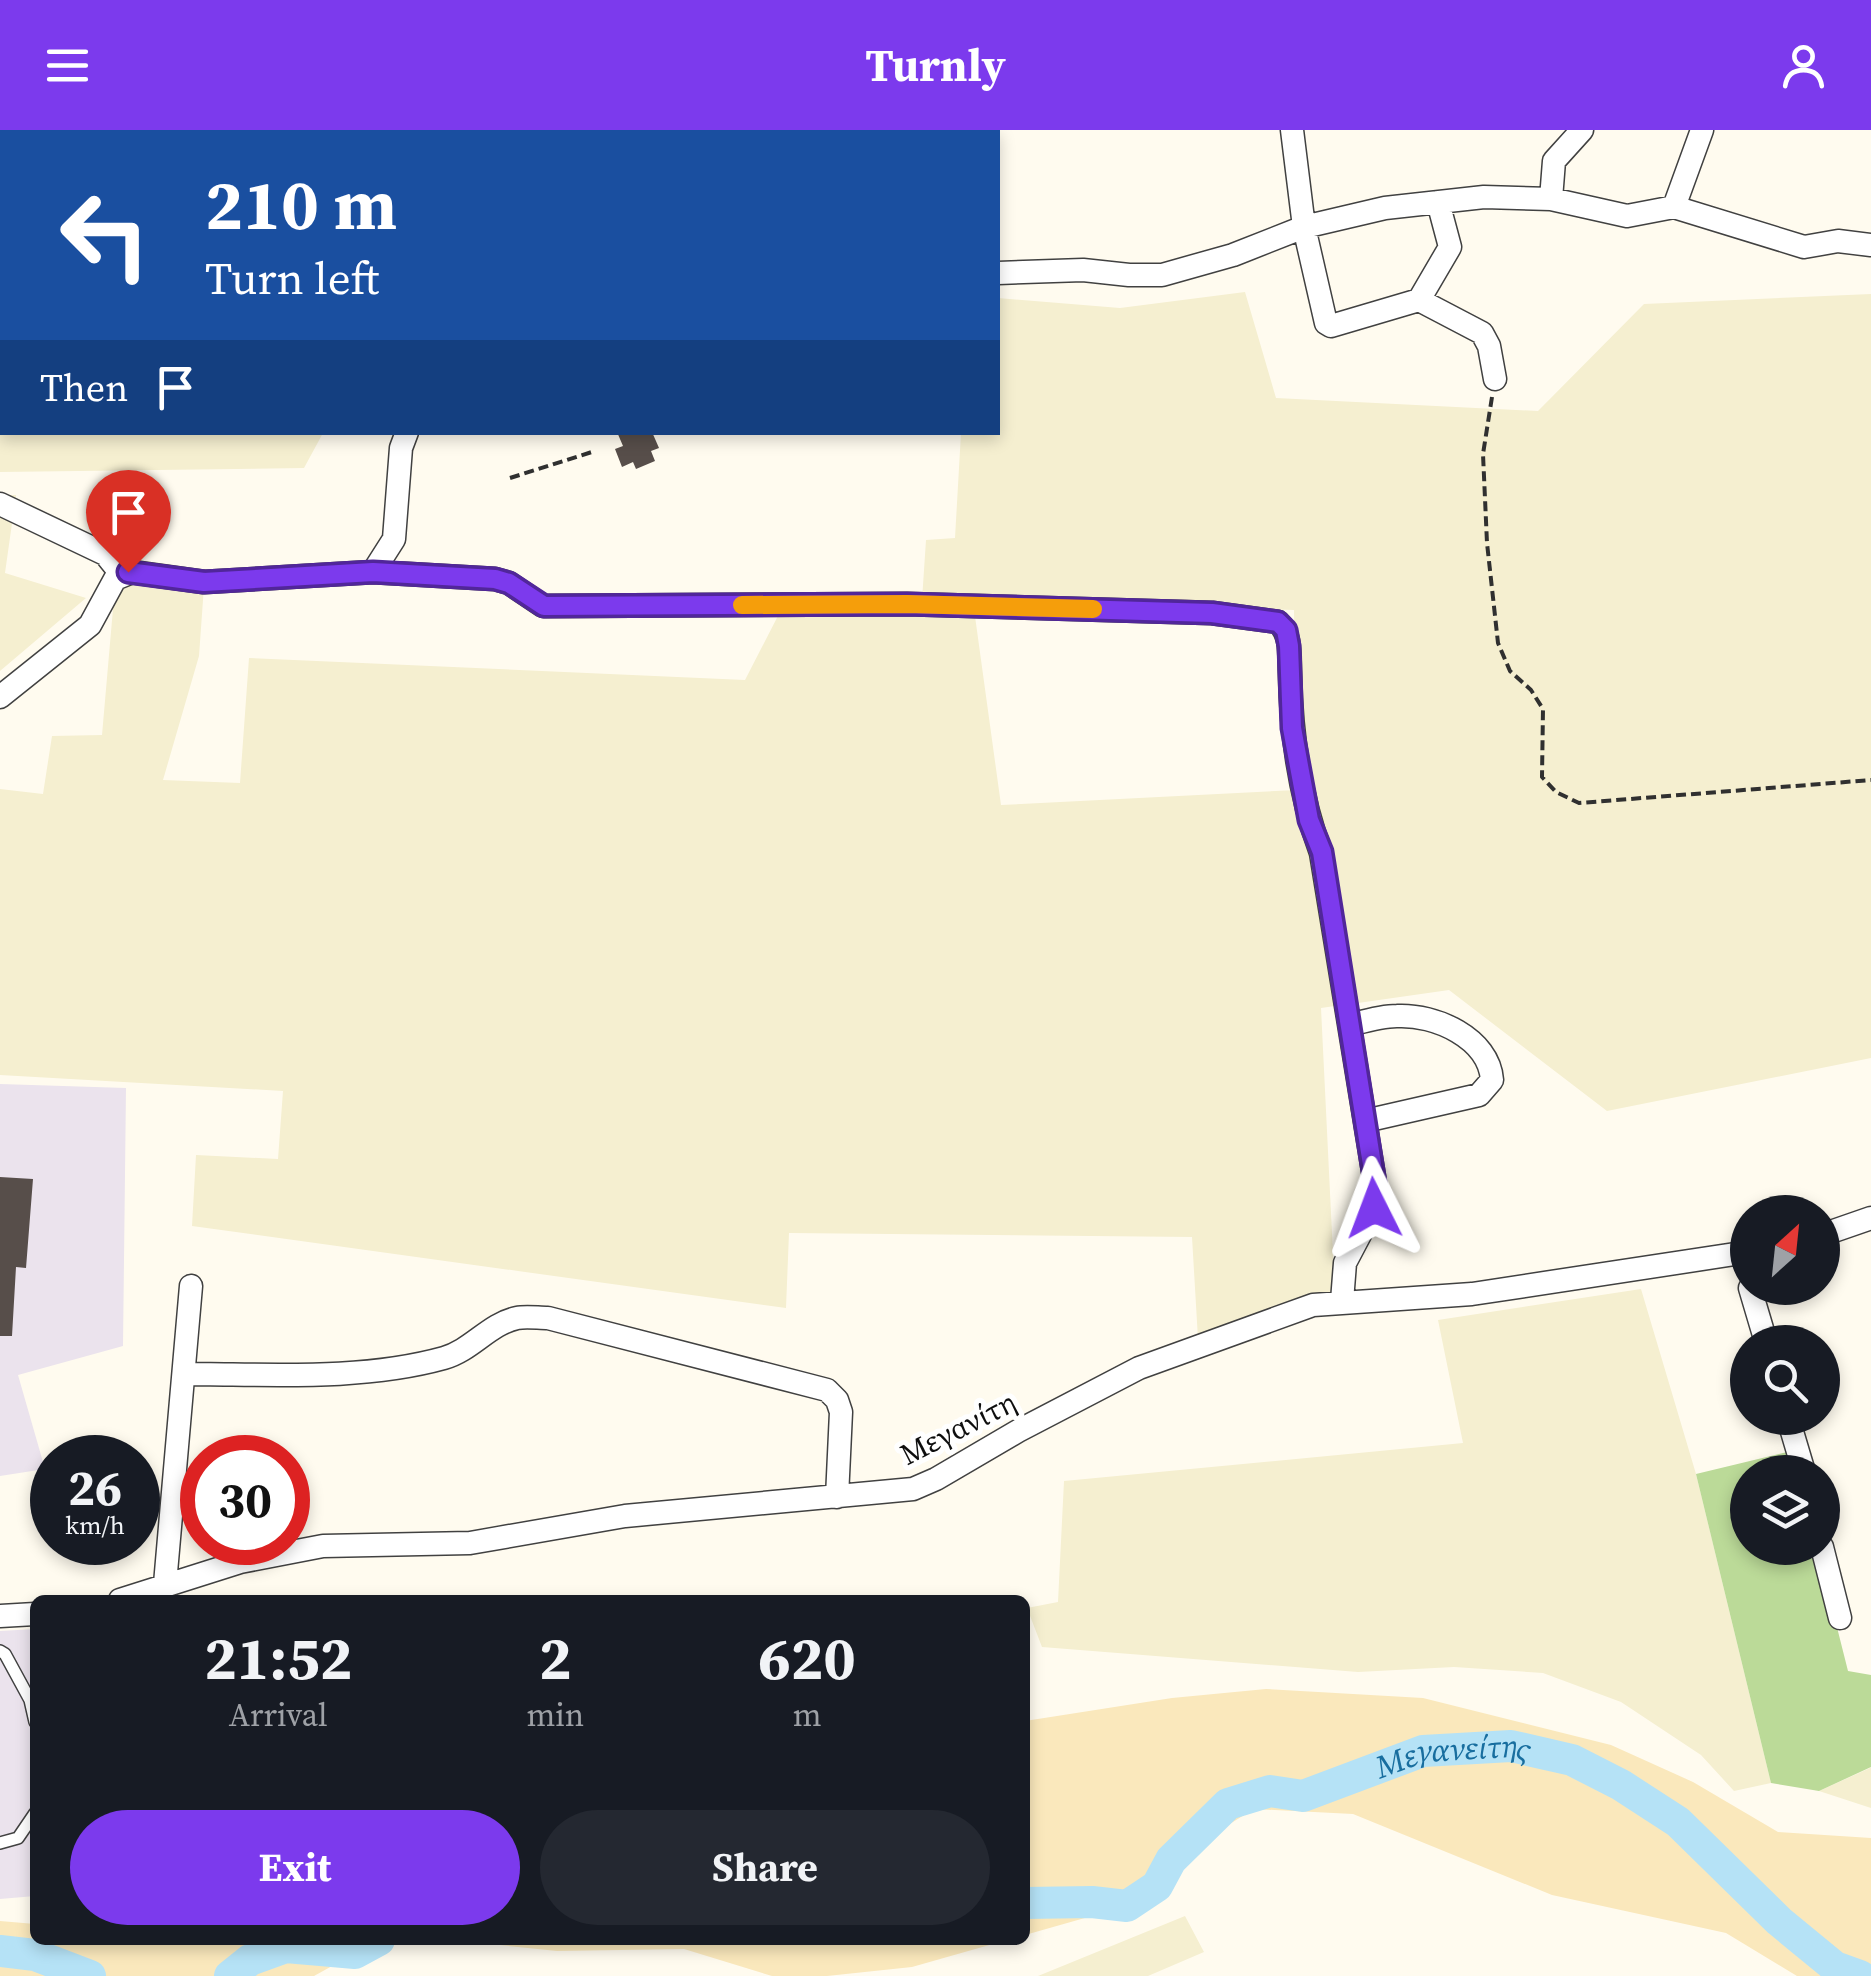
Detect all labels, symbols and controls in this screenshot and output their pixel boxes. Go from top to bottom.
text: Turnly [865,34,1006,96]
icon: menu [40,38,95,93]
icon: person [1776,38,1831,93]
text: 210 m [205,156,397,252]
icon: left [40,170,170,300]
text: Turn left [205,247,379,309]
icon: arrive [148,360,203,415]
text: Then [40,362,128,414]
pin [86,470,171,573]
icon: arrive [101,485,156,540]
position arrow [1322,1156,1426,1260]
north arrow [1730,1195,1840,1305]
map controls [1730,1195,1840,1565]
button: search [1730,1325,1840,1435]
street label: Μεγανίτη [893,1381,1023,1475]
speed limit sign: 30 [180,1435,310,1565]
text: 26 [68,1453,122,1522]
button: layers [1730,1455,1840,1565]
text: km/h [65,1508,125,1542]
text: 21:52 [204,1617,352,1699]
text: 2 [539,1617,572,1699]
text: 620 [758,1617,856,1699]
text: Arrival [229,1693,328,1737]
text: min [526,1693,584,1737]
text: m [793,1693,821,1737]
water label: Μεγανείτης [1368,1724,1536,1789]
button: Exit [70,1810,520,1925]
button: Share [540,1810,990,1925]

